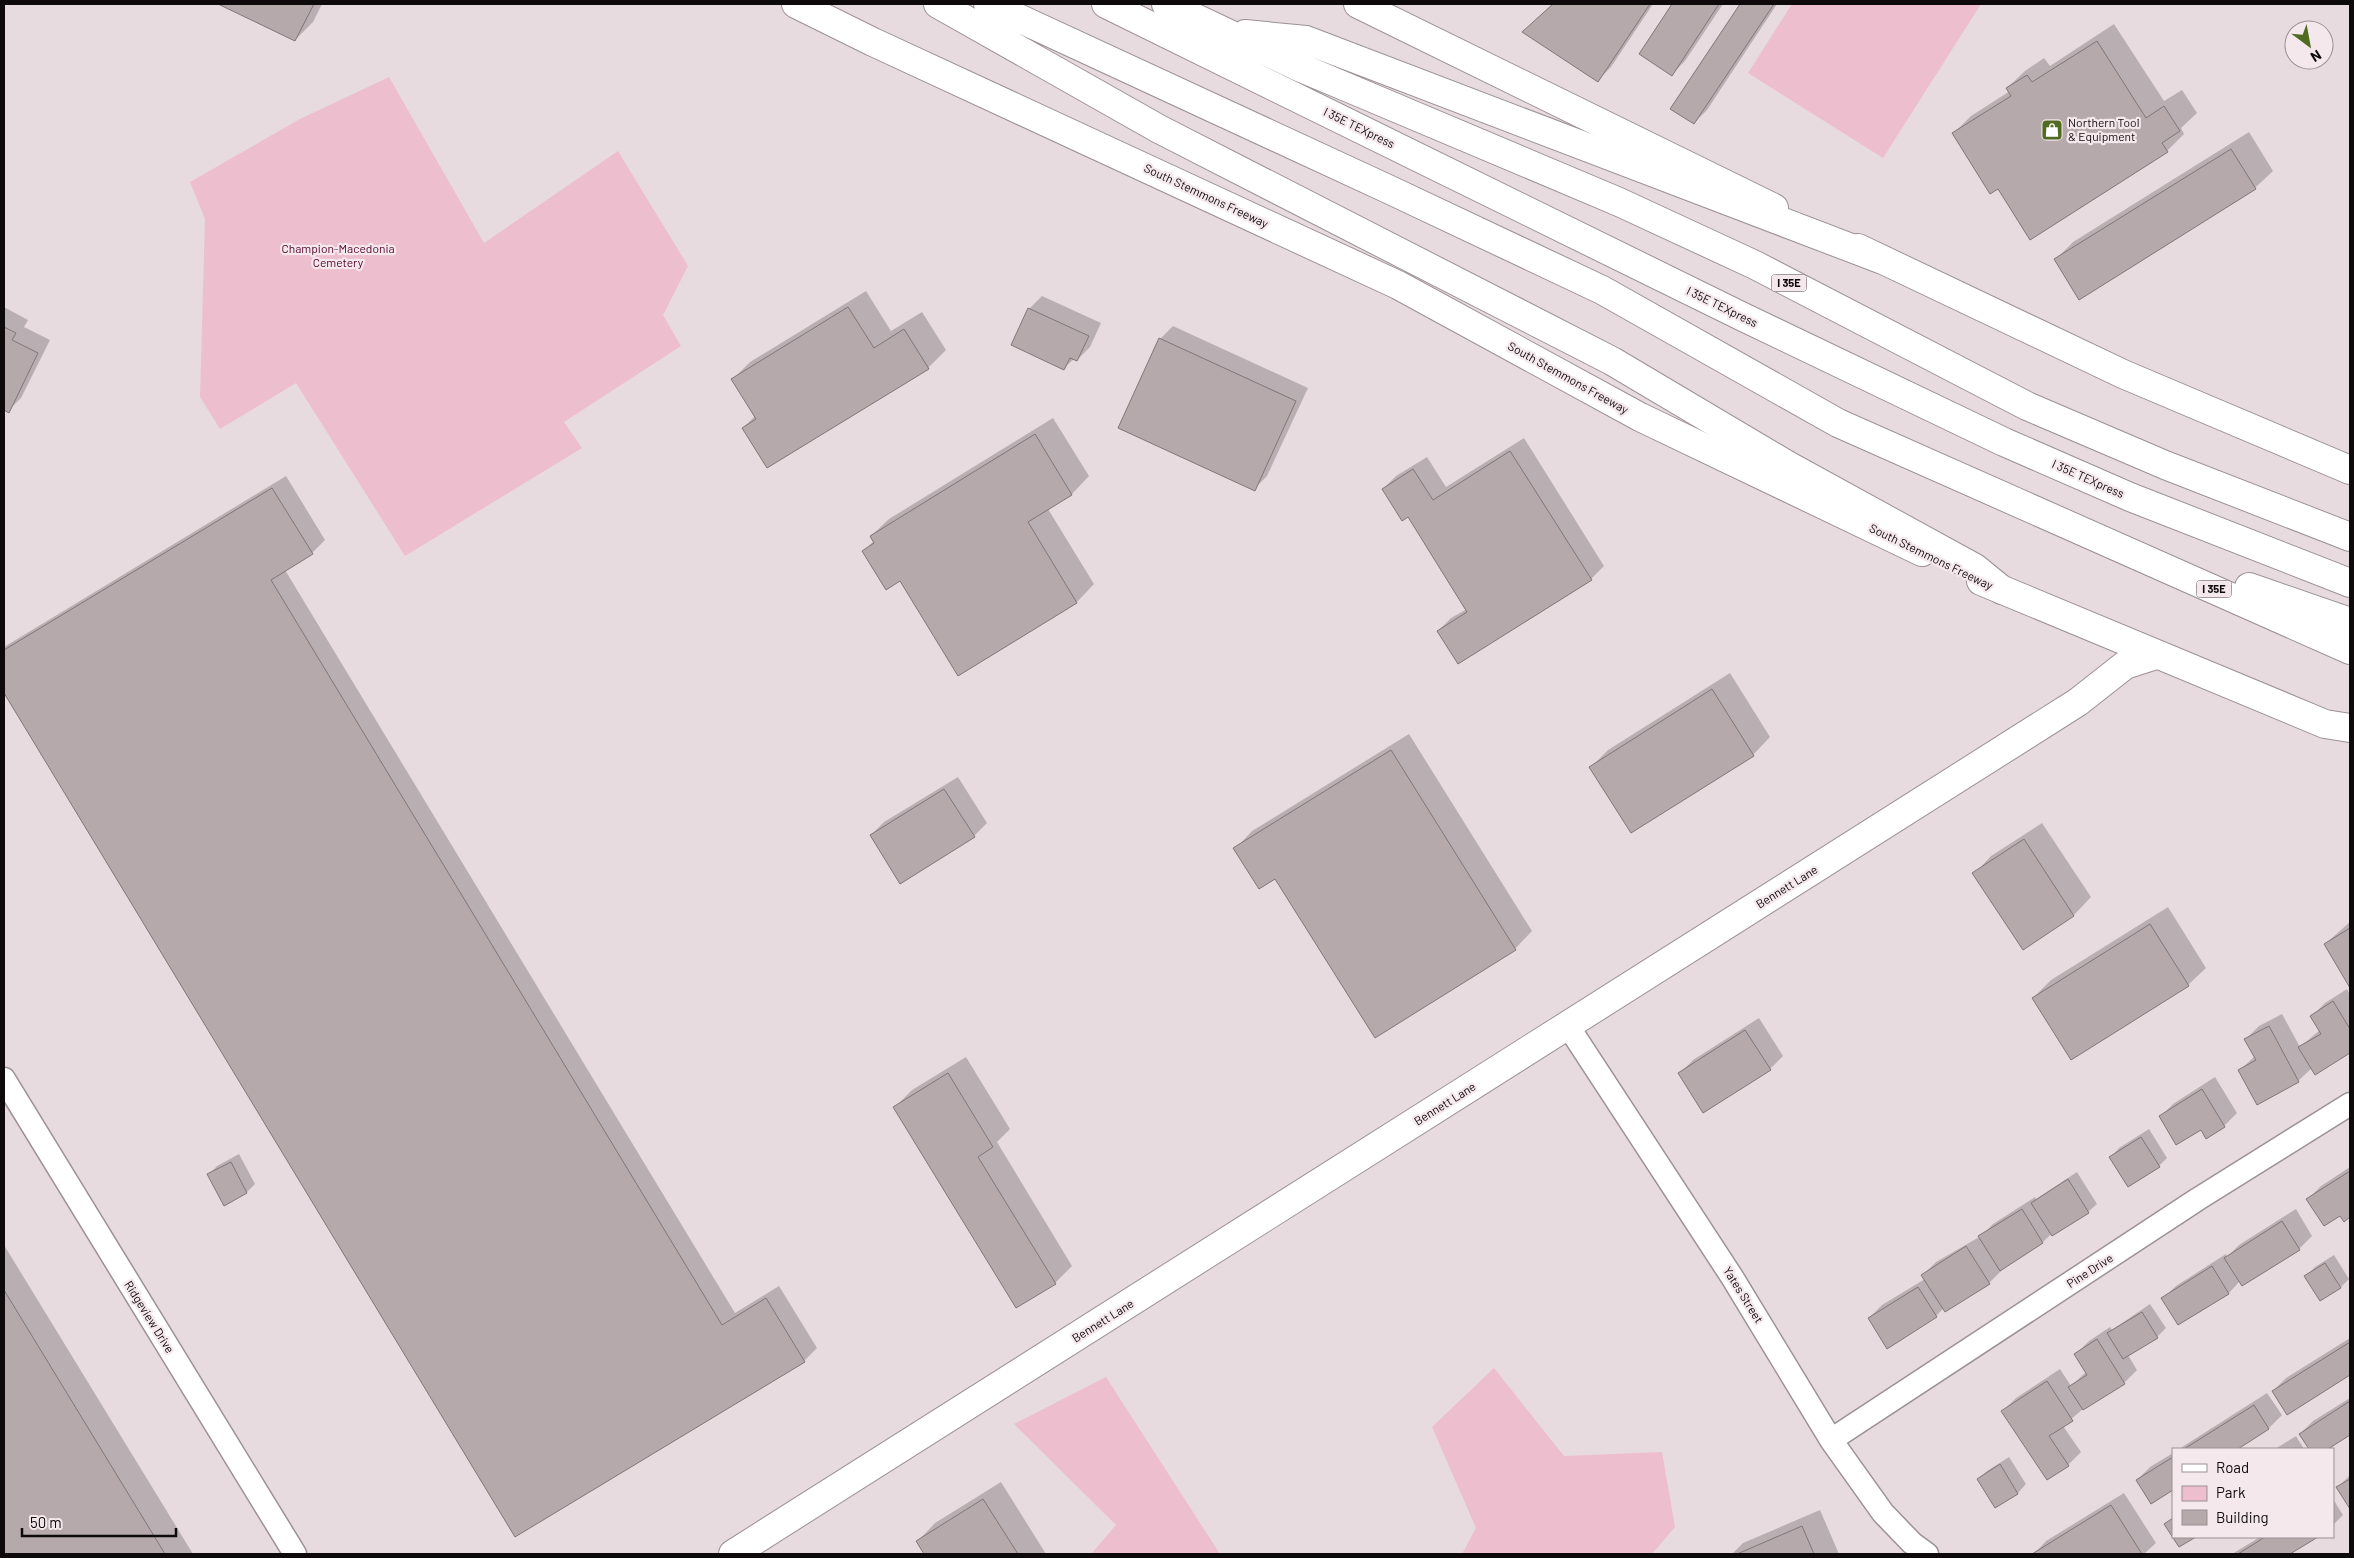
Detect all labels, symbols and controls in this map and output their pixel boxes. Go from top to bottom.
north arrow [2284,20,2334,70]
text: N [2308,47,2325,66]
street label: I 35E TEXpress [1322,104,1397,150]
place label: Northern Tool & Equipment [2068,115,2139,143]
shop icon: Northern Tool & Equipment [2040,118,2064,142]
street label: South Stemmons Freeway [1142,160,1271,230]
park label: Champion-Macedonia Cemetery [281,241,395,269]
road number: I 35E [1772,274,1806,292]
street label: I 35E TEXpress [1685,283,1760,329]
street label: South Stemmons Freeway [1506,338,1632,416]
street label: I 35E TEXpress [2050,456,2127,500]
street label: South Stemmons Freeway [1867,520,1996,592]
road number: I 35E [2196,580,2232,598]
street label: Bennett Lane [1753,862,1820,911]
street label: Bennett Lane [1411,1079,1478,1128]
street label: Pine Drive [2064,1250,2115,1290]
street label: Yates Street [1721,1264,1767,1325]
street label: Ridgeview Drive [122,1278,178,1355]
street label: Bennett Lane [1069,1296,1136,1345]
legend [2172,1448,2334,1538]
text: Road [2216,1458,2249,1476]
text: Park [2216,1483,2246,1501]
scale bar [22,1506,176,1538]
text: Building [2216,1508,2269,1526]
text: 50 m [30,1513,62,1531]

